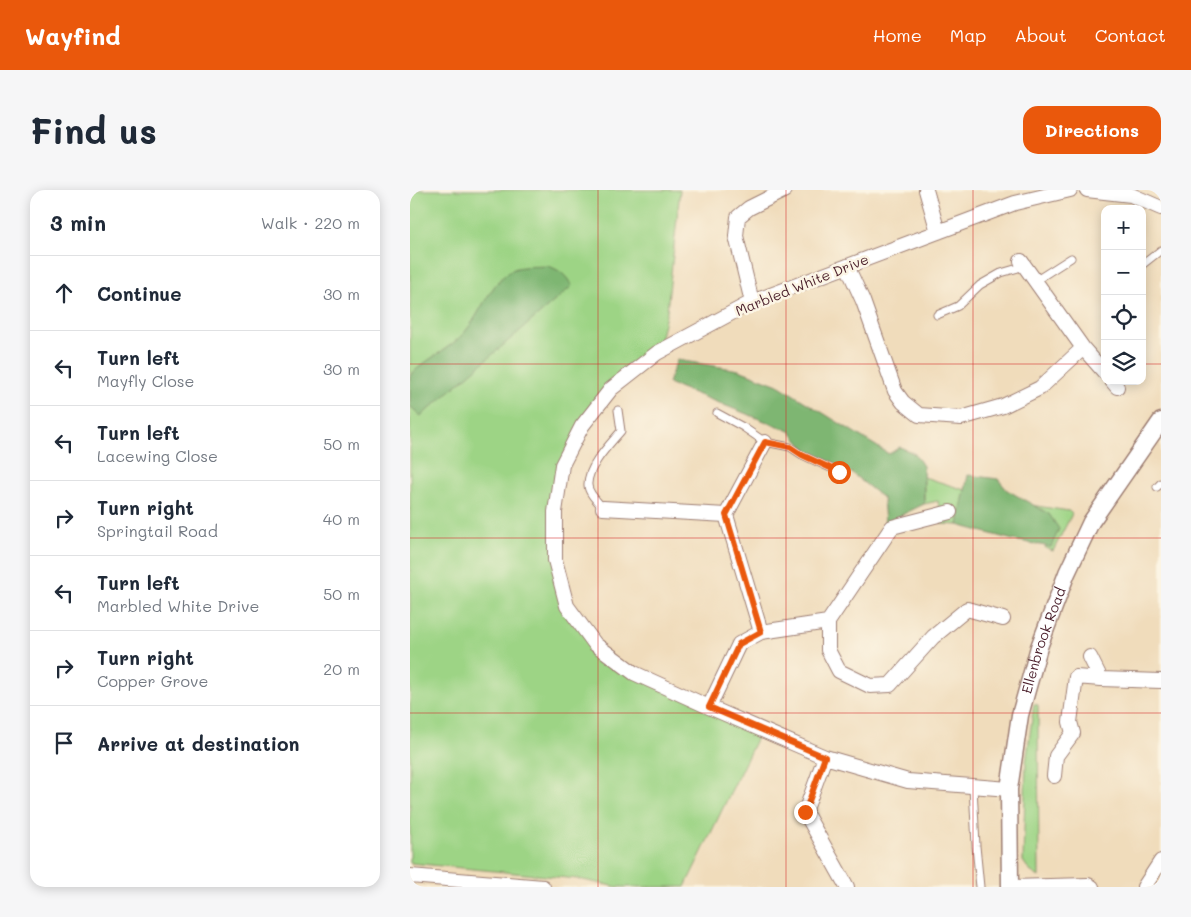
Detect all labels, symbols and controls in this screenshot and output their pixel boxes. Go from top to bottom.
text: Wayfind [25,20,121,51]
text: Home [873,23,922,47]
text: Map [950,23,986,47]
text: About [1014,23,1067,47]
text: Contact [1095,23,1166,47]
button: Directions [1023,106,1161,154]
text: Find us [30,107,157,153]
map controls [1101,205,1146,385]
button: + [1101,205,1146,250]
text: 3 min [50,209,106,236]
text: Walk · 220 m [261,212,360,233]
street label: Marbled White Drive [732,249,871,320]
button: − [1101,250,1146,295]
icon: ahead [50,279,78,307]
text: Continue [97,281,182,306]
text: 30 m [323,283,360,304]
button: locate [1101,295,1146,340]
button: layers [1101,340,1146,385]
text: Turn left [97,345,180,370]
icon: left [50,354,78,382]
text: 30 m [323,358,360,379]
text: Mayfly Close [97,370,194,391]
text: Turn left [97,420,180,445]
icon: left [50,429,78,457]
text: 50 m [323,433,360,454]
text: Lacewing Close [97,445,218,466]
route start [828,461,851,484]
text: Turn right [97,495,194,520]
icon: right [50,504,78,532]
text: 40 m [323,508,360,529]
text: Springtail Road [97,520,218,541]
text: Turn left [97,570,180,595]
icon: left [50,579,78,607]
text: 50 m [323,583,360,604]
street label: Ellenbrook Road [1016,584,1070,696]
text: Marbled White Drive [97,595,259,616]
text: Turn right [97,645,194,670]
icon: right [50,654,78,682]
text: 20 m [323,658,360,679]
text: Copper Grove [97,670,208,691]
icon: arrive [50,729,78,757]
text: Arrive at destination [97,731,300,756]
route end [794,801,817,824]

